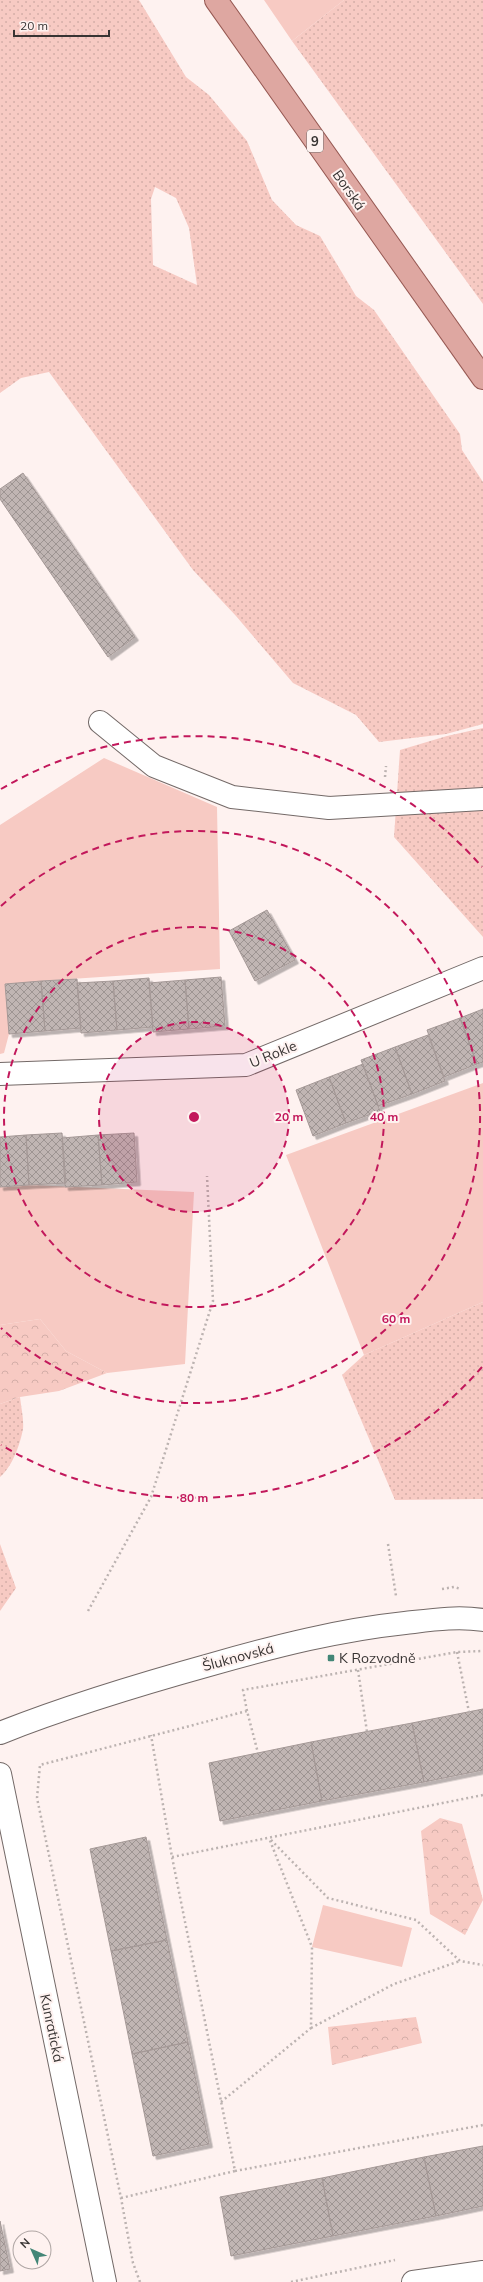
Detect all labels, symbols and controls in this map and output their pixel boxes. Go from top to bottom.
scale bar [14,12,109,38]
text: 20 m [20,18,48,33]
road number: 9 [307,130,323,152]
street label: Borská [329,166,369,214]
street label: U Rokle [247,1036,299,1072]
text: 20 m [275,1109,303,1124]
text: 40 m [370,1109,398,1124]
centre of rings [187,1110,201,1124]
text: 60 m [382,1311,410,1326]
text: 80 m [180,1490,208,1505]
street label: Šluknovská [200,1639,276,1675]
place label: K Rozvodně [339,1649,416,1667]
marker: K Rozvodně [326,1653,336,1663]
street label: Kunratická [36,1992,68,2064]
north arrow [12,2230,52,2270]
text: N [17,2235,33,2251]

